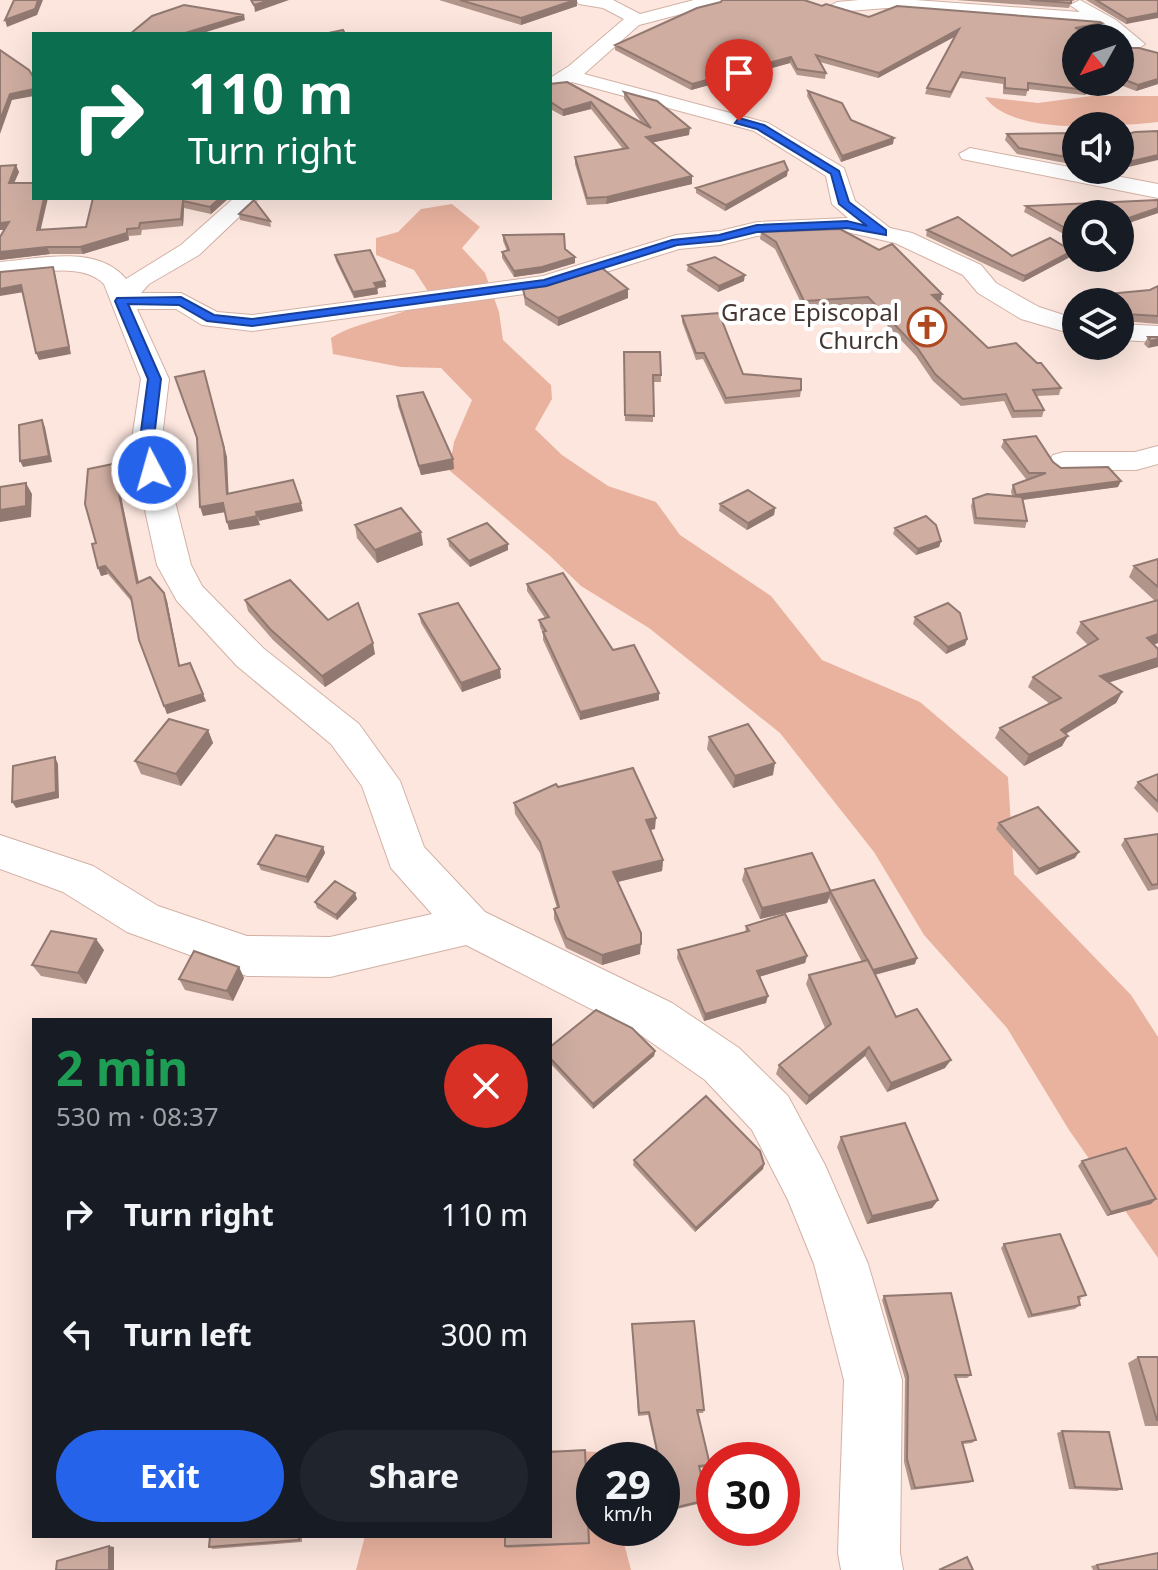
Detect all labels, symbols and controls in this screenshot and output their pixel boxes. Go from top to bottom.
north arrow [1062,24,1134,96]
map controls [1062,24,1134,360]
pin [705,39,773,121]
icon: arrive [717,51,761,95]
text: 110 m [188,54,353,130]
icon: right [56,64,160,168]
button: sound [1062,112,1134,184]
text: Turn right [188,126,356,175]
button: search [1062,200,1134,272]
button: layers [1062,288,1134,360]
place label: Grace Episcopal Church [721,295,899,356]
church icon: Grace Episcopal Church [906,306,948,348]
position arrow [110,428,194,512]
text: 2 min [56,1035,188,1100]
button: close [444,1044,528,1128]
text: 530 m · 08:37 [56,1098,219,1134]
icon: right [56,1192,100,1236]
text: Turn right [124,1194,274,1235]
text: 110 m [441,1194,528,1235]
icon: left [56,1312,100,1356]
text: Turn left [124,1314,252,1355]
text: 300 m [441,1314,528,1355]
button: Exit [56,1430,284,1522]
button: Share [300,1430,528,1522]
speed limit sign: 30 [696,1442,800,1546]
text: 29 [605,1456,651,1511]
text: km/h [603,1500,653,1527]

